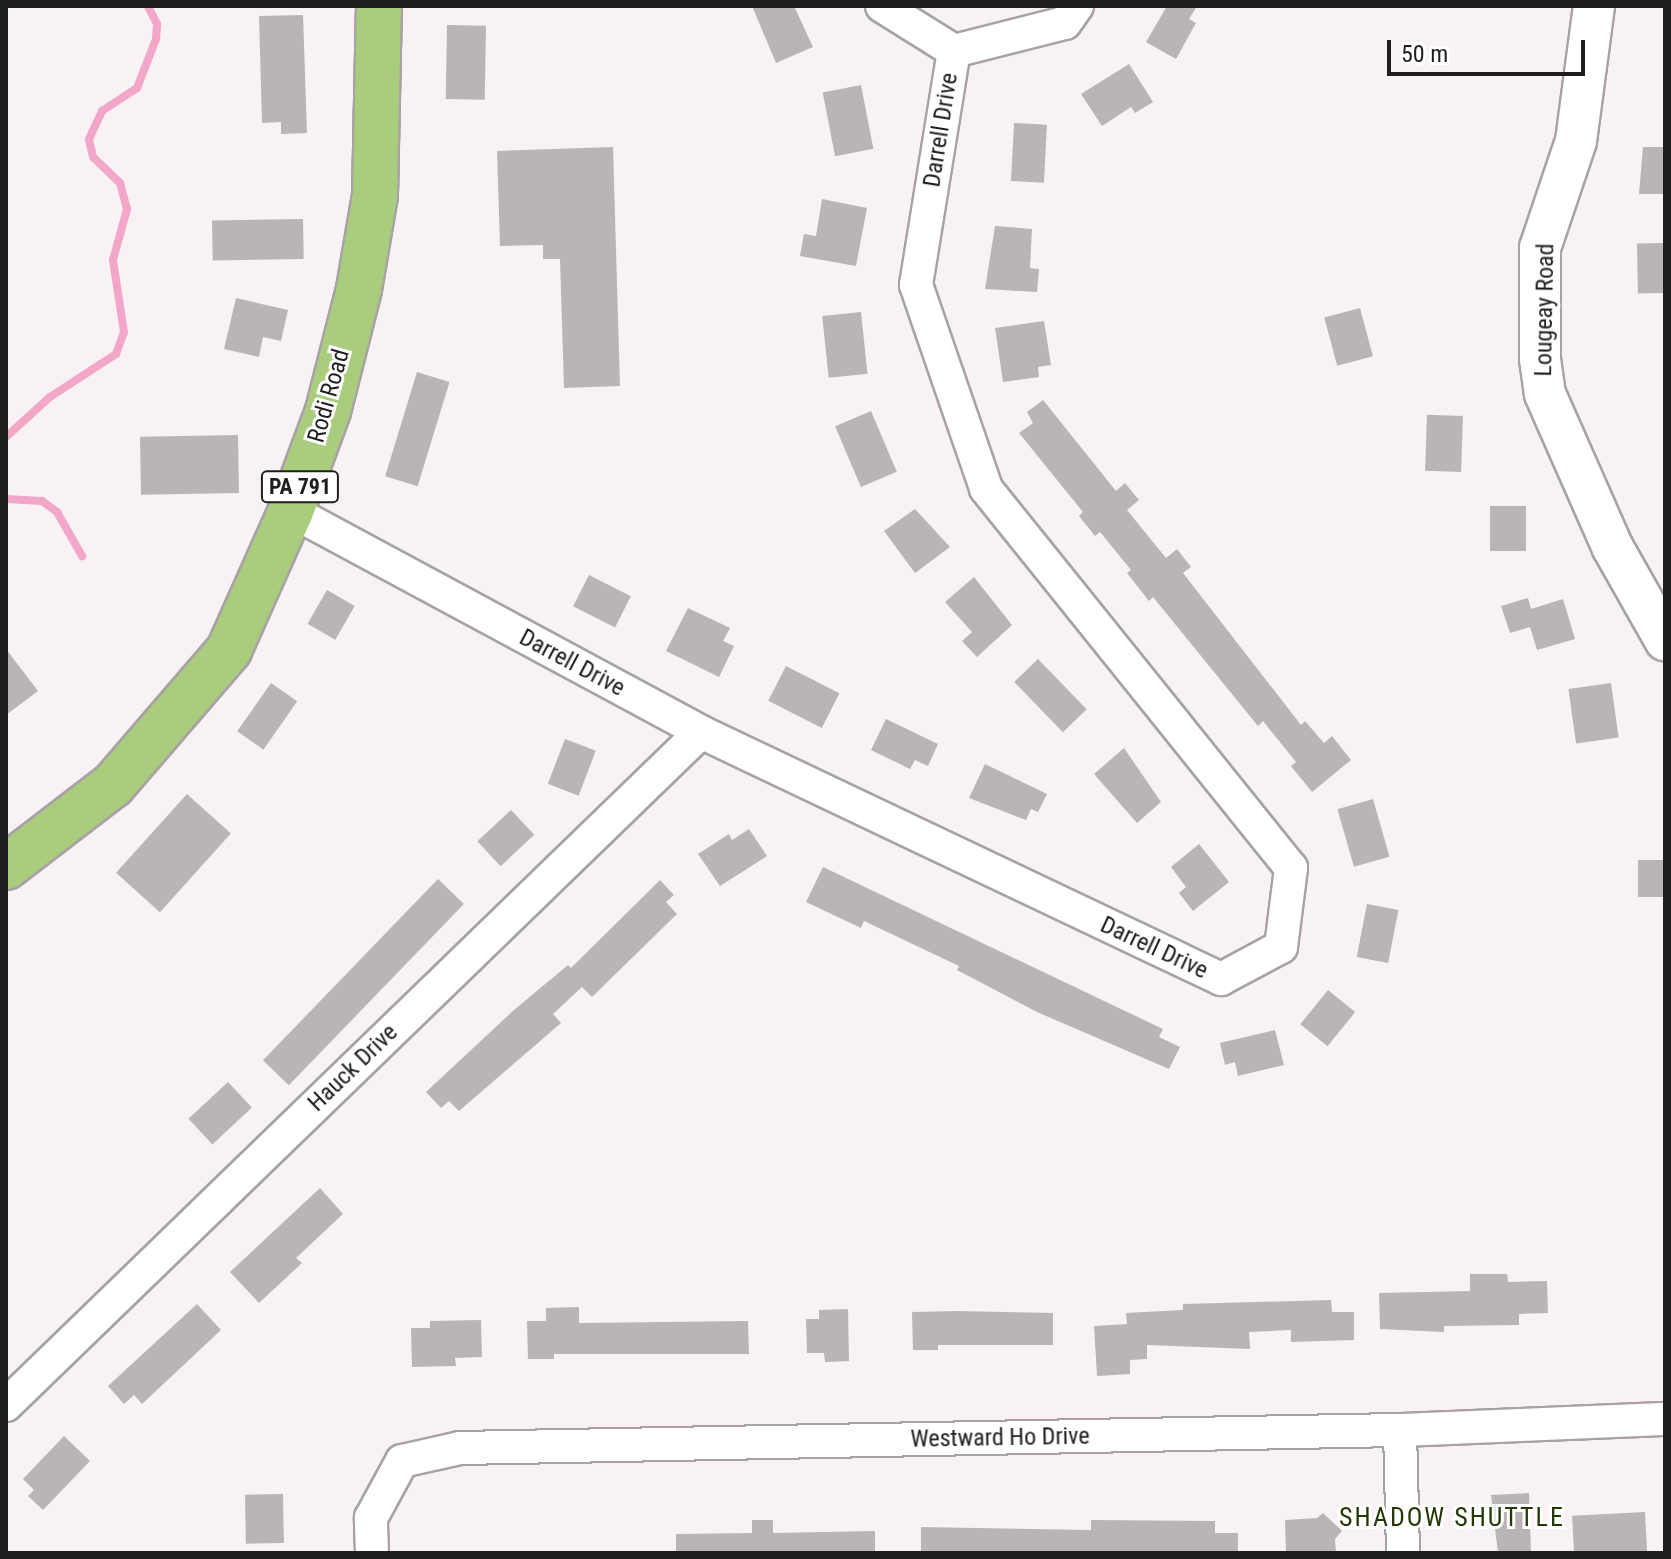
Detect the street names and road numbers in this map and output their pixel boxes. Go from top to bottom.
street label: Darrell Drive [918,71,964,189]
street label: Lougeay Road [1529,243,1561,377]
street label: Rodi Road [302,346,356,446]
road number: PA 791 [260,469,340,505]
street label: Darrell Drive [514,623,630,703]
street label: Darrell Drive [1096,911,1212,985]
street label: Hauck Drive [302,1018,404,1118]
street label: Westward Ho Drive [910,1422,1090,1454]

